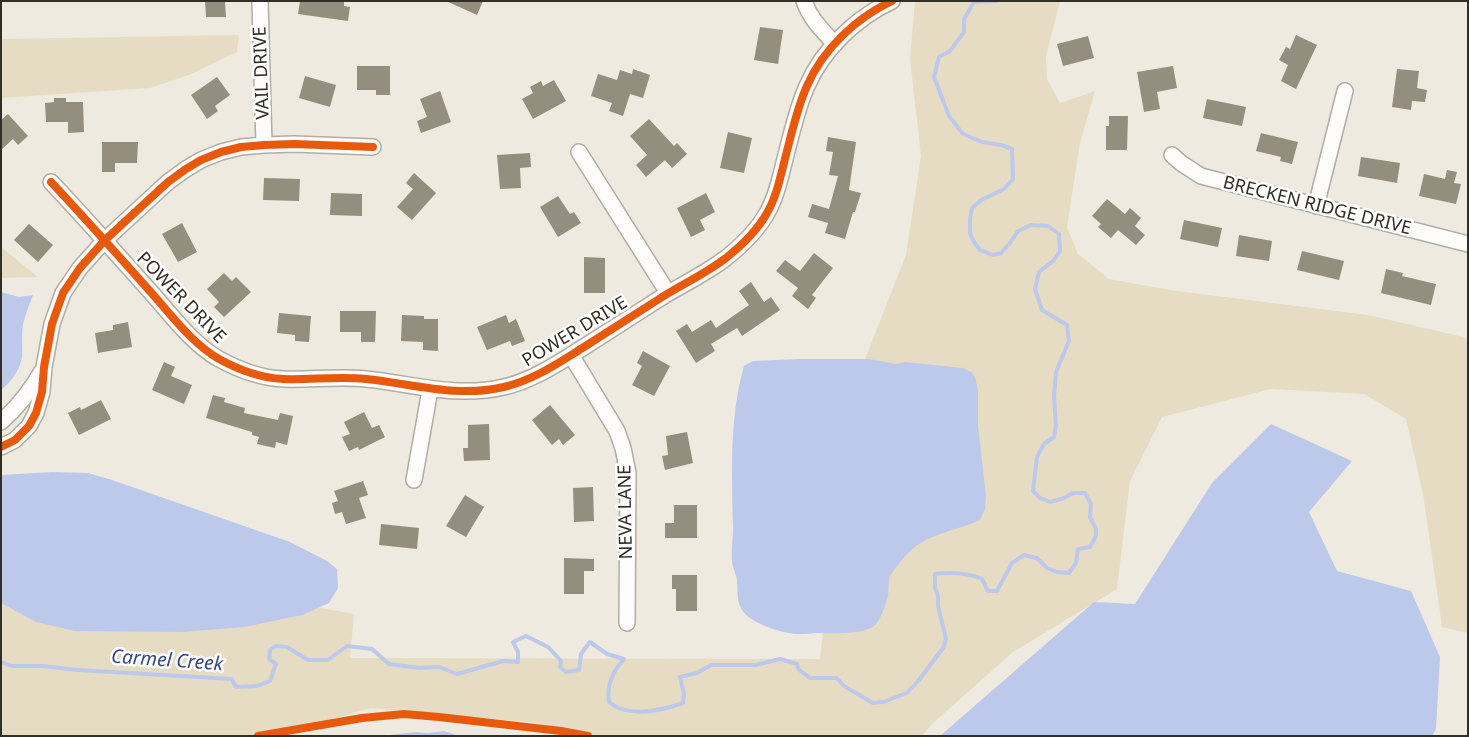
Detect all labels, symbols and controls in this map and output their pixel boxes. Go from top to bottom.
street label: VAIL DRIVE [250,26,274,120]
street label: BRECKEN RIDGE DRIVE [1221,172,1413,240]
street label: POWER DRIVE [132,248,230,348]
street label: POWER DRIVE [519,292,631,372]
street label: NEVA LANE [614,465,638,559]
water label: Carmel Creek [110,646,224,676]

